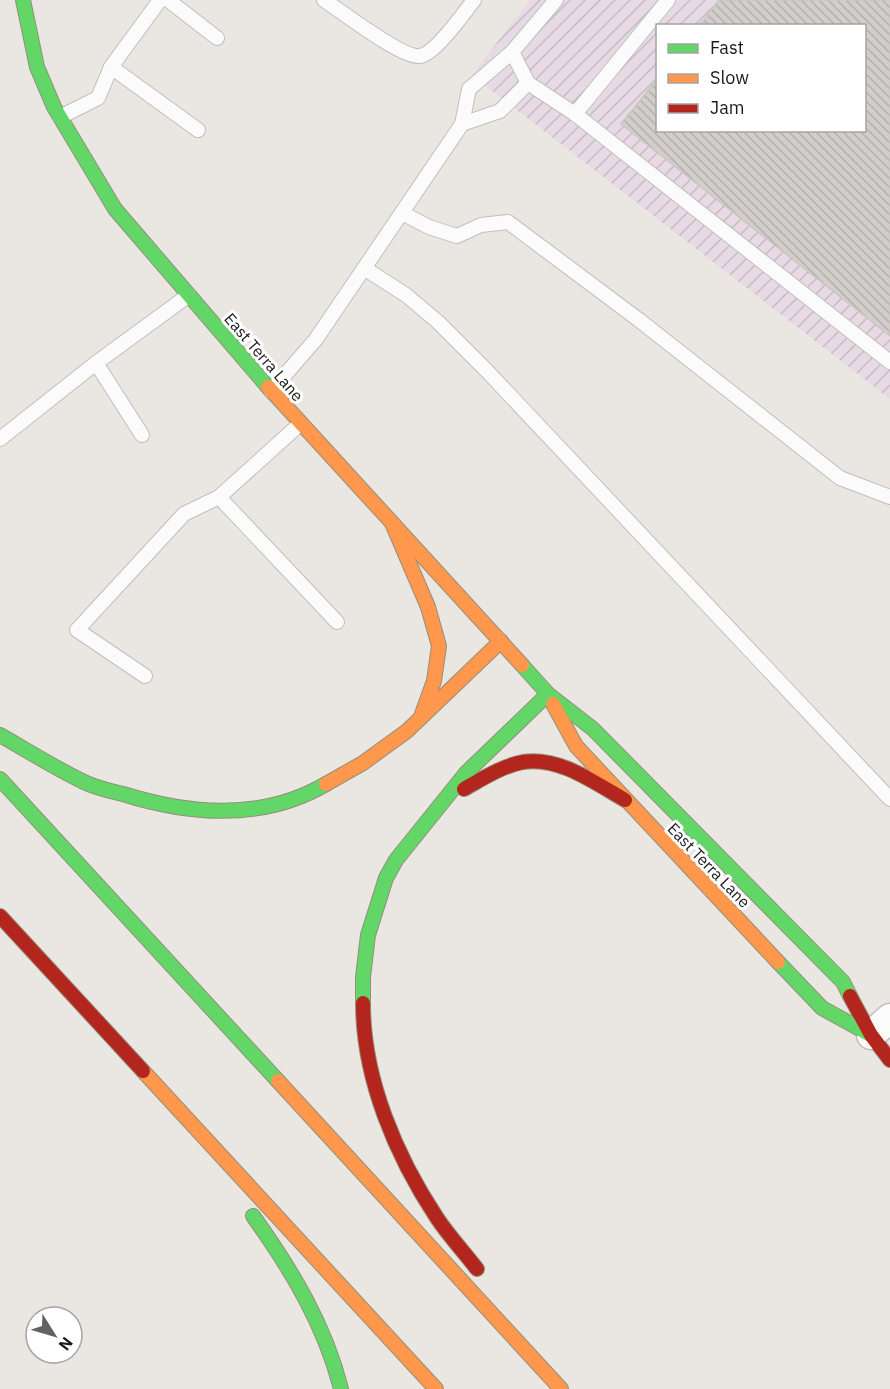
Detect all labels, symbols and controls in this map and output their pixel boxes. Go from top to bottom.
legend [656,24,866,132]
text: Fast [710,36,744,59]
text: Slow [710,66,749,89]
text: Jam [710,96,745,119]
street label: East Terra Lane [220,309,308,405]
street label: East Terra Lane [664,818,755,912]
north arrow [24,1305,84,1365]
text: N [55,1333,77,1355]

